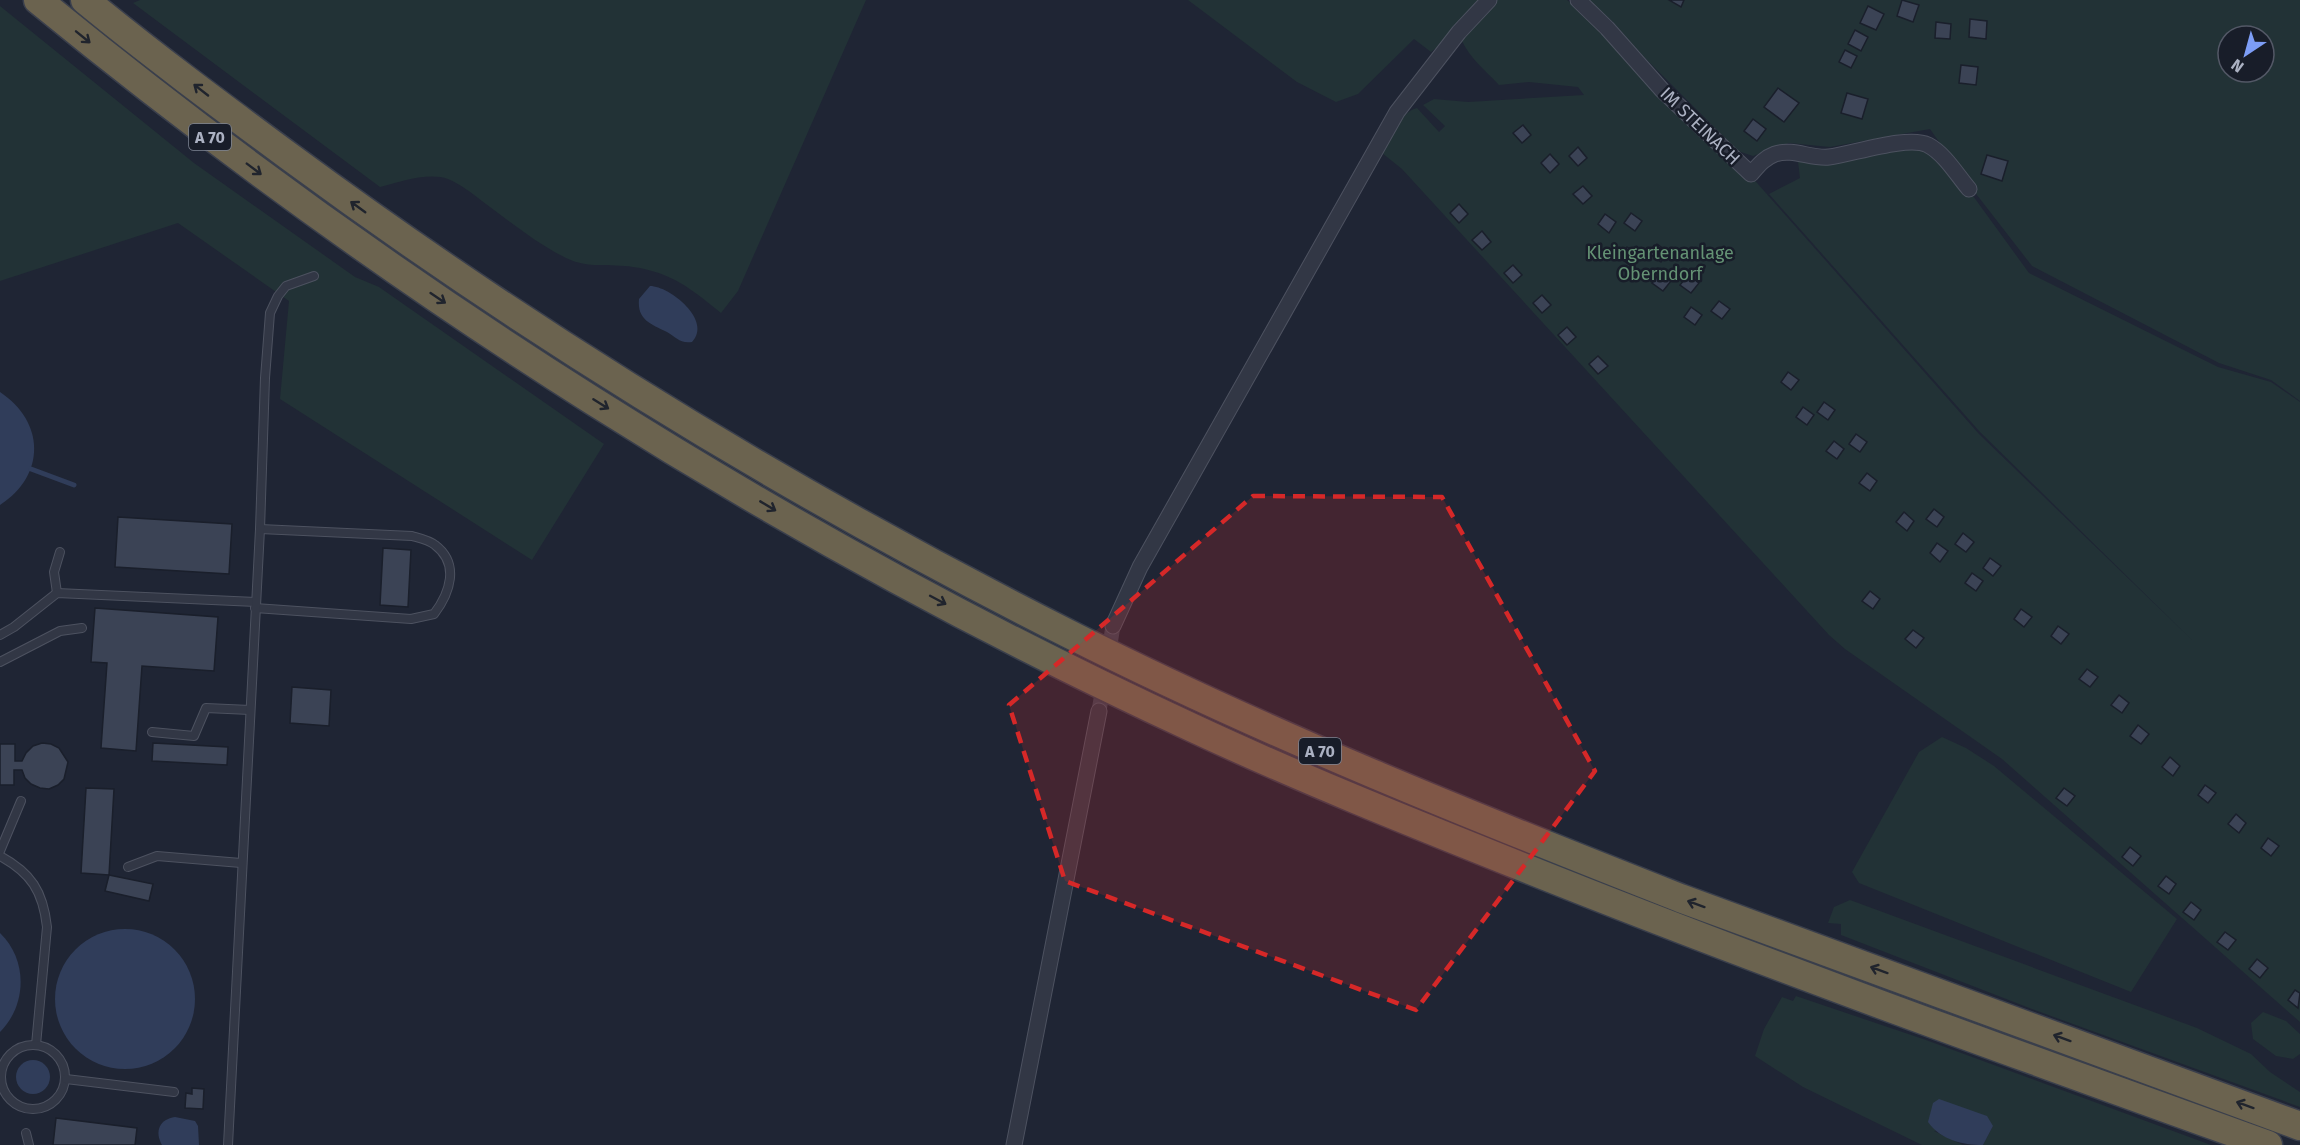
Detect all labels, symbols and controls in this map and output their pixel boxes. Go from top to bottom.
north arrow [2216,24,2276,84]
one-way arrow [75,30,91,43]
text: N [2228,55,2247,77]
street label: IM STEINACH [1655,82,1745,170]
one-way arrow [193,84,209,97]
road number: A 70 [189,124,231,150]
one-way arrow [246,162,262,175]
one-way arrow [350,200,366,213]
park label: Kleingartenanlage Oberndorf [1586,242,1734,285]
one-way arrow [429,292,445,304]
one-way arrow [592,399,609,411]
one-way arrow [759,500,776,512]
one-way arrow [929,594,946,606]
road number: A 70 [1299,738,1341,764]
one-way arrow [1687,897,1706,908]
one-way arrow [1870,964,1889,975]
one-way arrow [2053,1031,2072,1042]
one-way arrow [2236,1099,2255,1110]

